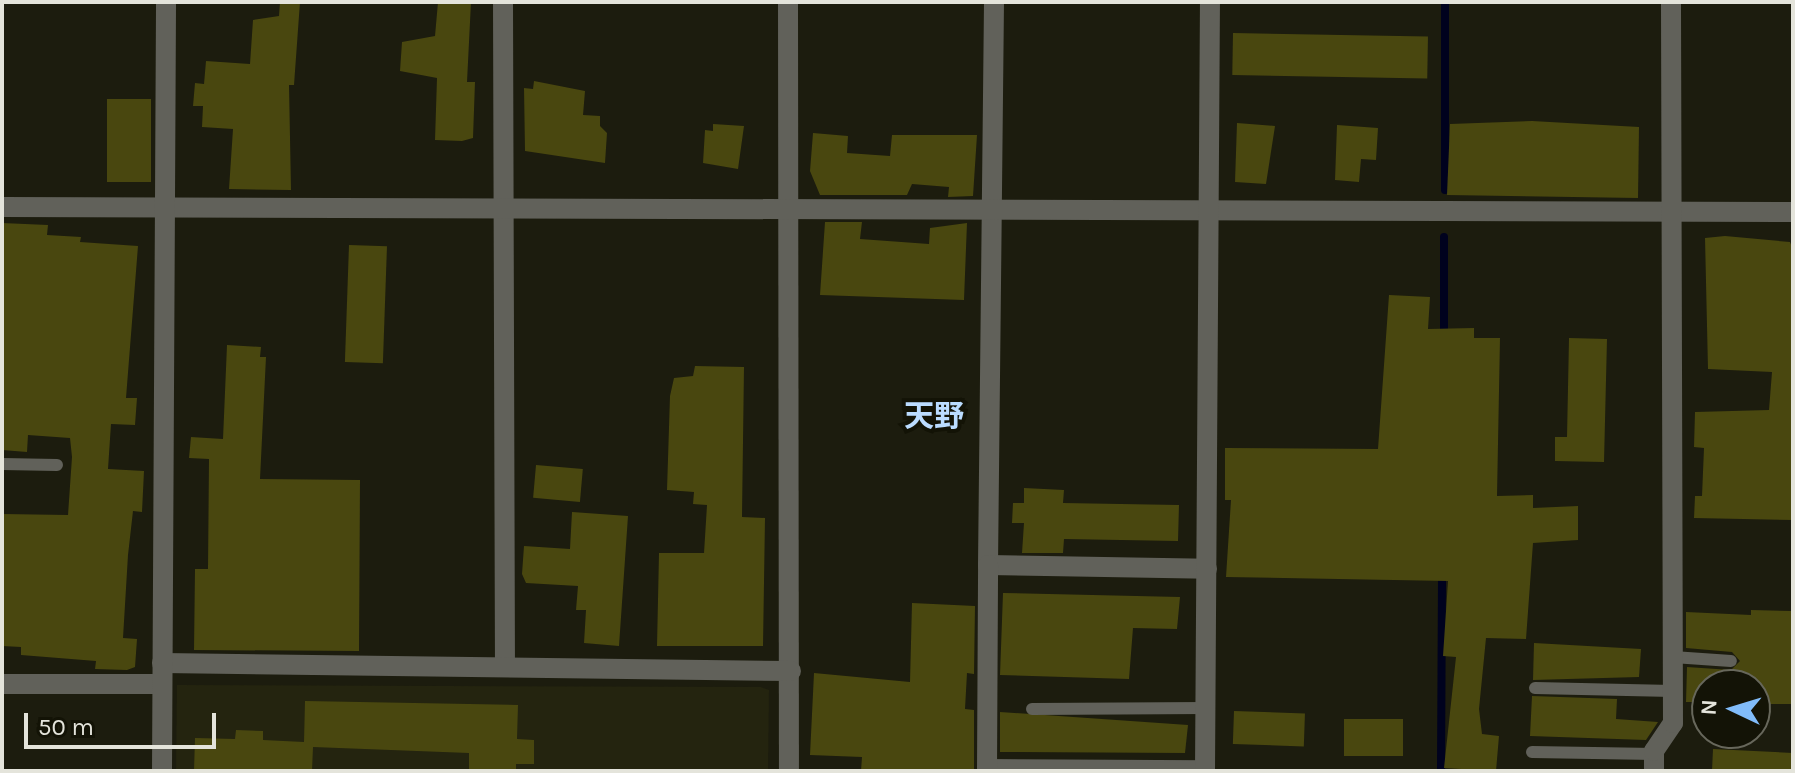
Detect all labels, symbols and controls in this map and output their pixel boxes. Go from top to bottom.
district label: 天野 [904,398,964,434]
north arrow [1691,669,1771,749]
scale bar [28,697,220,747]
text: N [1696,699,1723,716]
text: 50 m [38,713,94,741]

